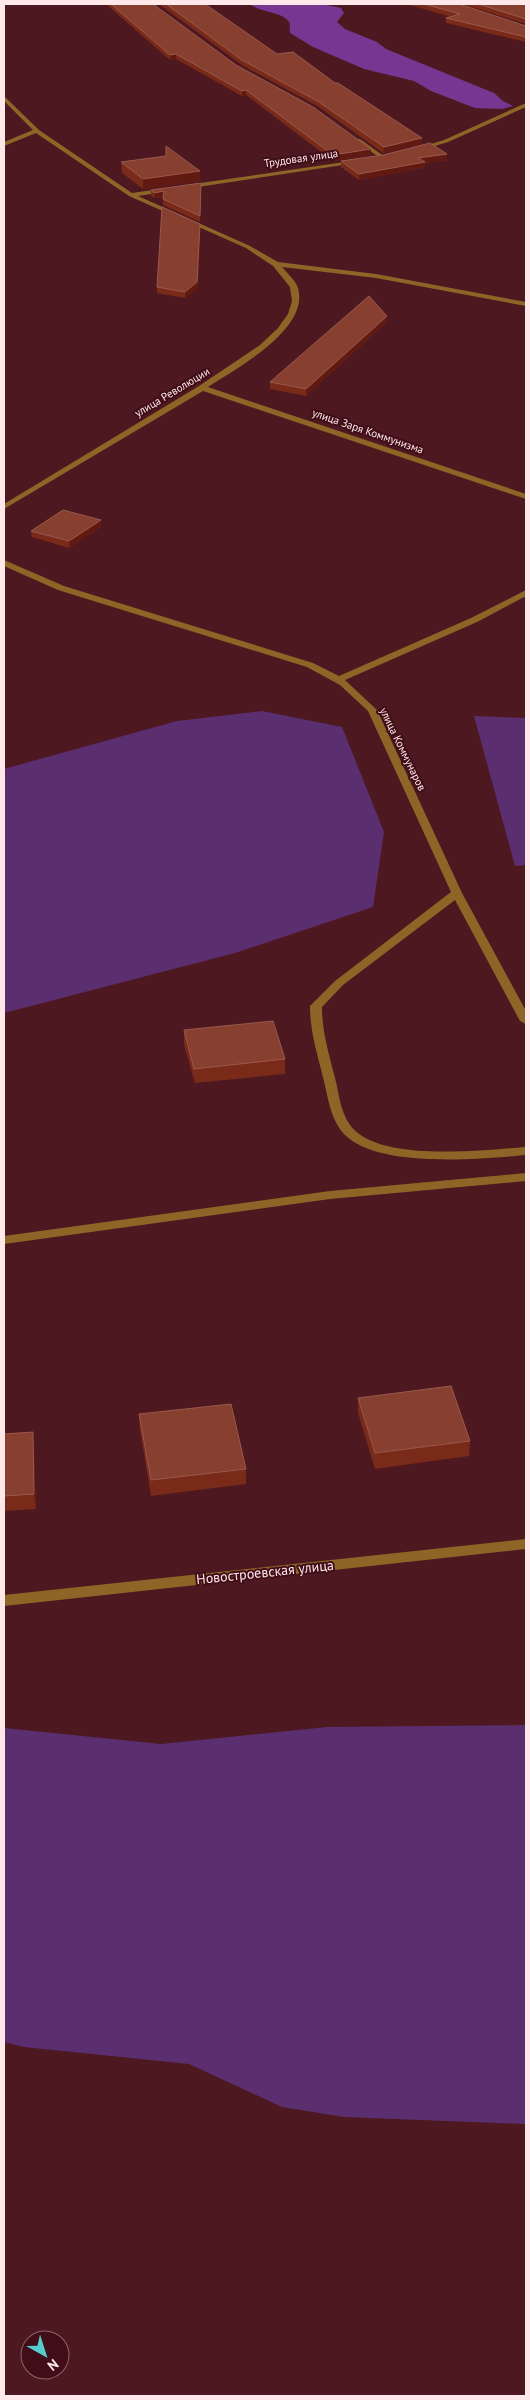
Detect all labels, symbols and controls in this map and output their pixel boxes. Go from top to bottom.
street label: Трудовая улица [263,146,339,170]
street label: улица Революции [132,364,212,420]
street label: улица Заря Коммунизма [310,405,426,457]
street label: улица Коммунаров [377,705,429,793]
street label: Новостроевская улица [195,1556,335,1588]
north arrow [20,2330,70,2380]
text: N [44,2355,62,2375]

